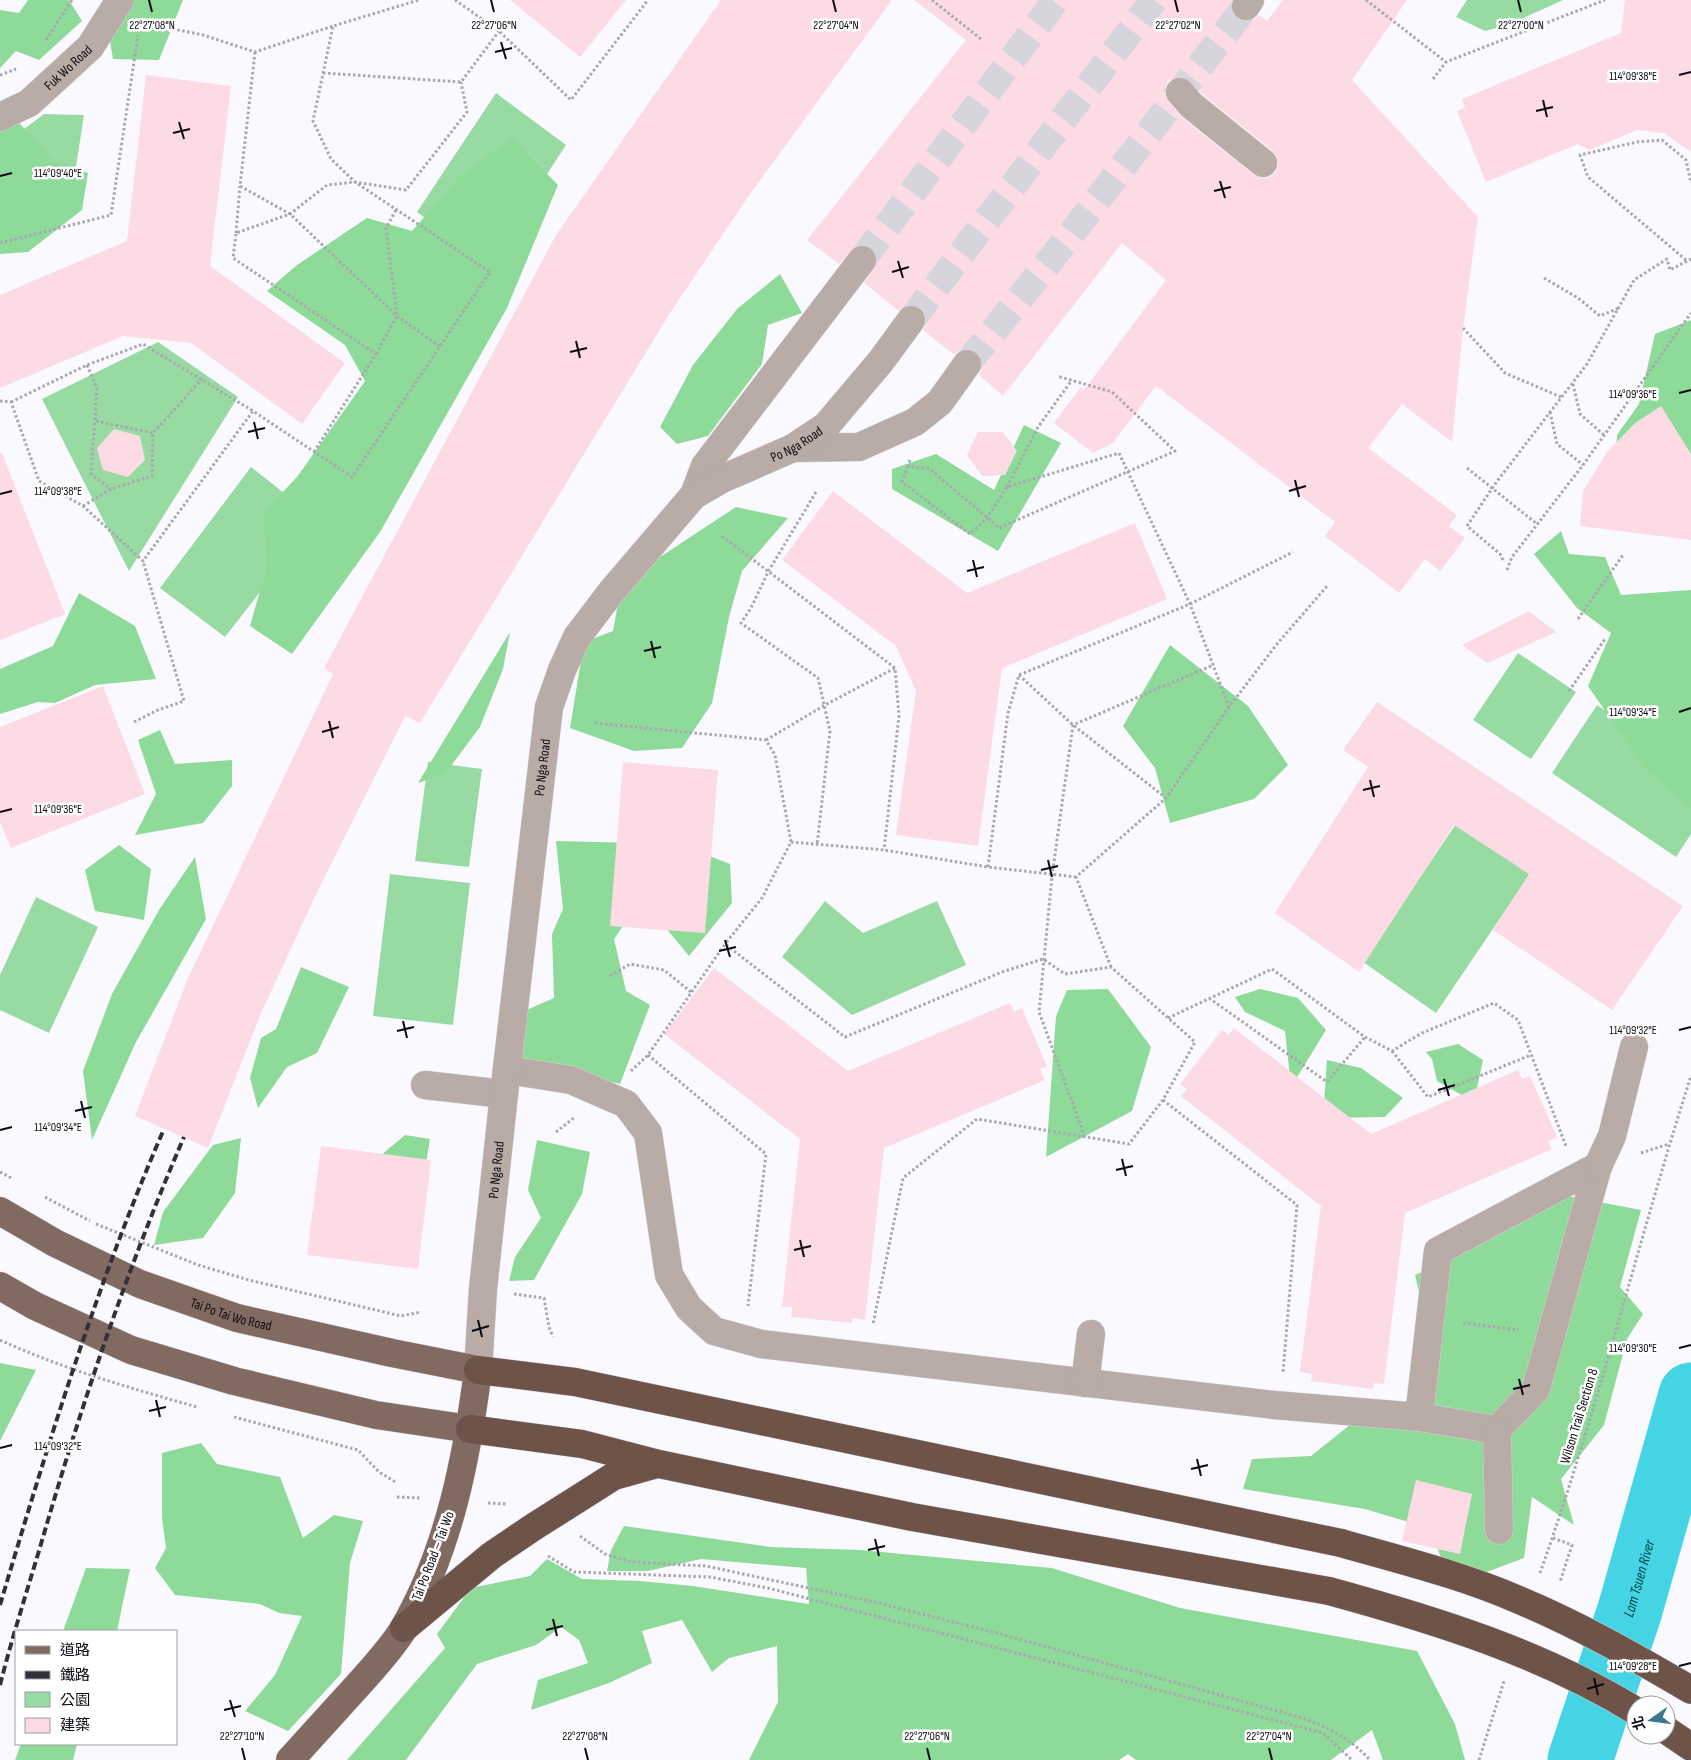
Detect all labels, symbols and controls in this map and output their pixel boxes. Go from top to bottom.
text: 22°27'08"N [129,18,175,33]
text: 22°27'06"N [471,18,517,33]
text: 22°27'04"N [813,18,859,33]
text: 22°27'02"N [1155,18,1201,33]
text: 22°27'00"N [1498,18,1544,33]
street label: Fuk Wo Road [40,41,95,94]
text: 114°09'38"E [1609,69,1657,84]
text: 114°09'40"E [34,166,82,181]
text: 114°09'36"E [1609,387,1657,402]
street label: Po Nga Road [768,422,826,465]
text: 114°09'38"E [34,484,82,499]
text: 114°09'34"E [1609,705,1657,720]
street label: Po Nga Road [530,738,554,797]
text: 114°09'36"E [34,802,82,817]
text: 114°09'32"E [1609,1023,1657,1038]
text: 114°09'34"E [34,1120,82,1135]
street label: Po Nga Road [484,1140,507,1199]
street label: Tai Po Tai Wo Road [188,1294,273,1334]
text: 114°09'30"E [1609,1341,1657,1356]
street label: Wilson Trail Section 8 [1556,1366,1602,1466]
text: 114°09'32"E [34,1439,82,1454]
street label: Tai Po Road – Tai Wo [408,1509,458,1603]
water label: Lam Tsuen River [1619,1537,1659,1619]
legend [15,1630,178,1745]
text: 道路 [60,1641,90,1660]
text: 114°09'28"E [1609,1659,1657,1674]
text: 鐵路 [60,1666,90,1685]
text: 公園 [60,1691,90,1710]
north arrow [1626,1695,1676,1745]
text: 北 [1629,1714,1649,1732]
text: 建築 [60,1716,90,1735]
text: 22°27'10"N [220,1729,264,1744]
text: 22°27'08"N [562,1729,608,1744]
text: 22°27'06"N [904,1729,950,1744]
text: 22°27'04"N [1246,1729,1292,1744]

